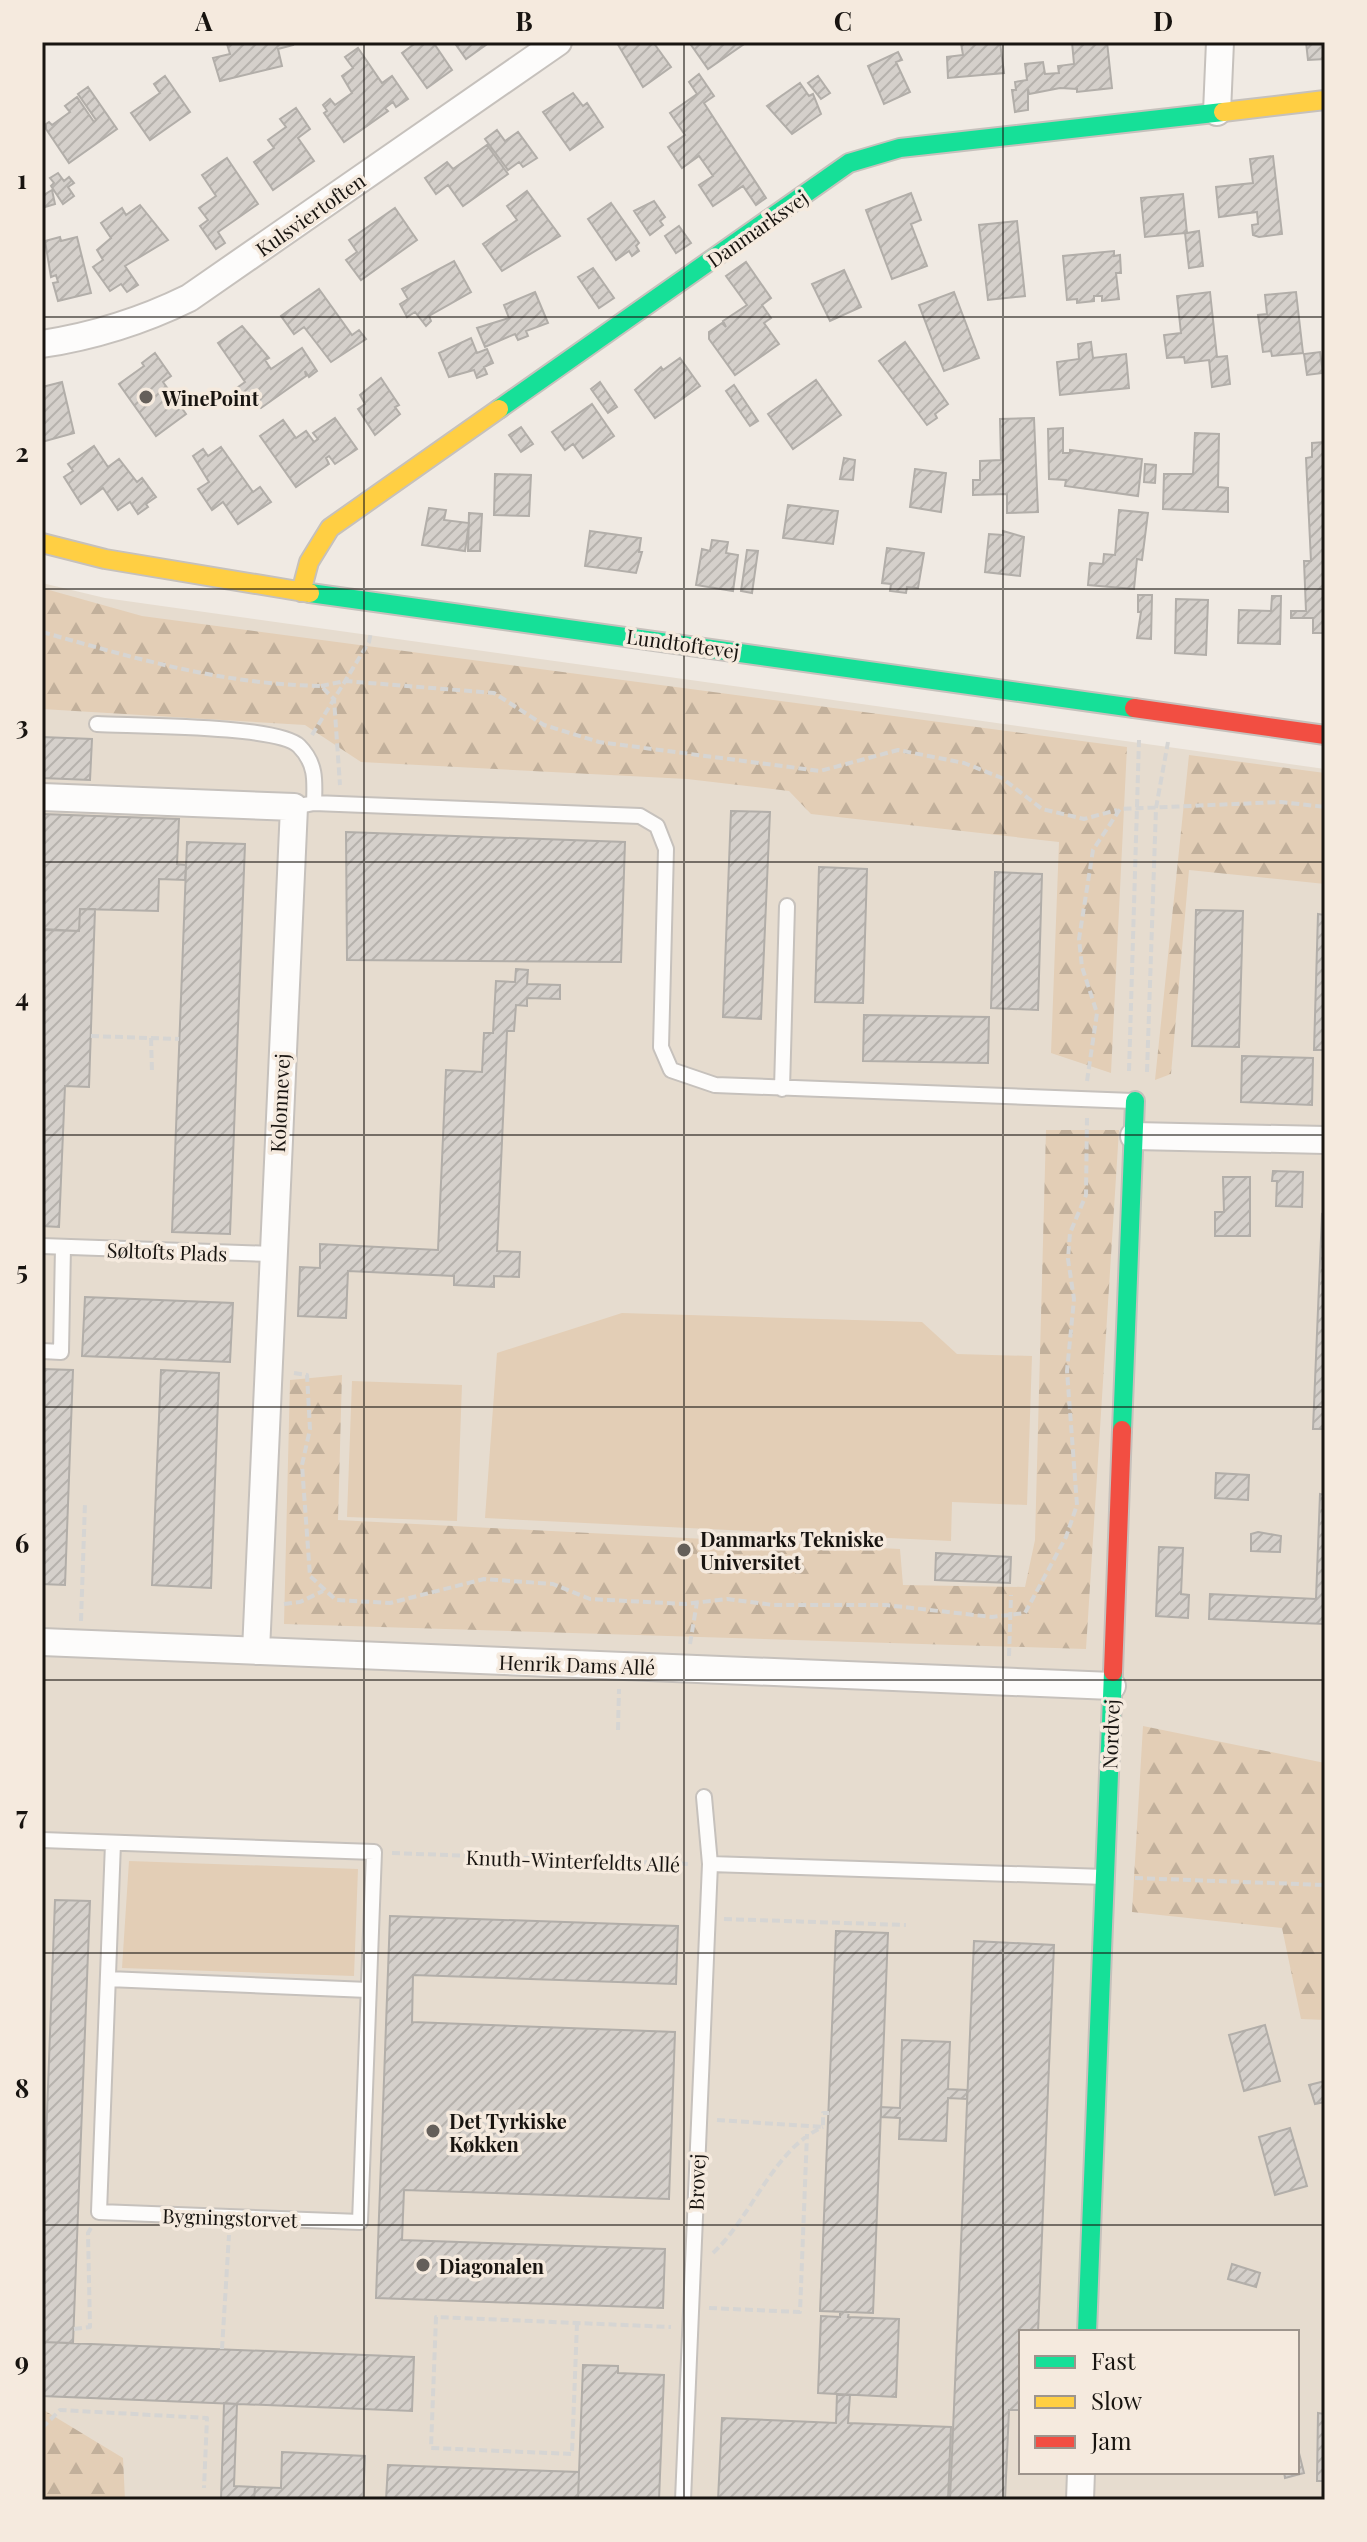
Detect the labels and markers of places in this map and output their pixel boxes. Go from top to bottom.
place label: WinePoint [161,384,260,411]
marker: WinePoint [137,388,155,406]
place label: Danmarks Tekniske Universitet [700,1525,884,1575]
marker: Danmarks Tekniske Universitet [675,1541,693,1559]
place label: Det Tyrkiske Køkken [449,2107,567,2157]
marker: Det Tyrkiske Køkken [424,2122,442,2140]
place label: Diagonalen [439,2252,545,2279]
marker: Diagonalen [414,2256,432,2274]

